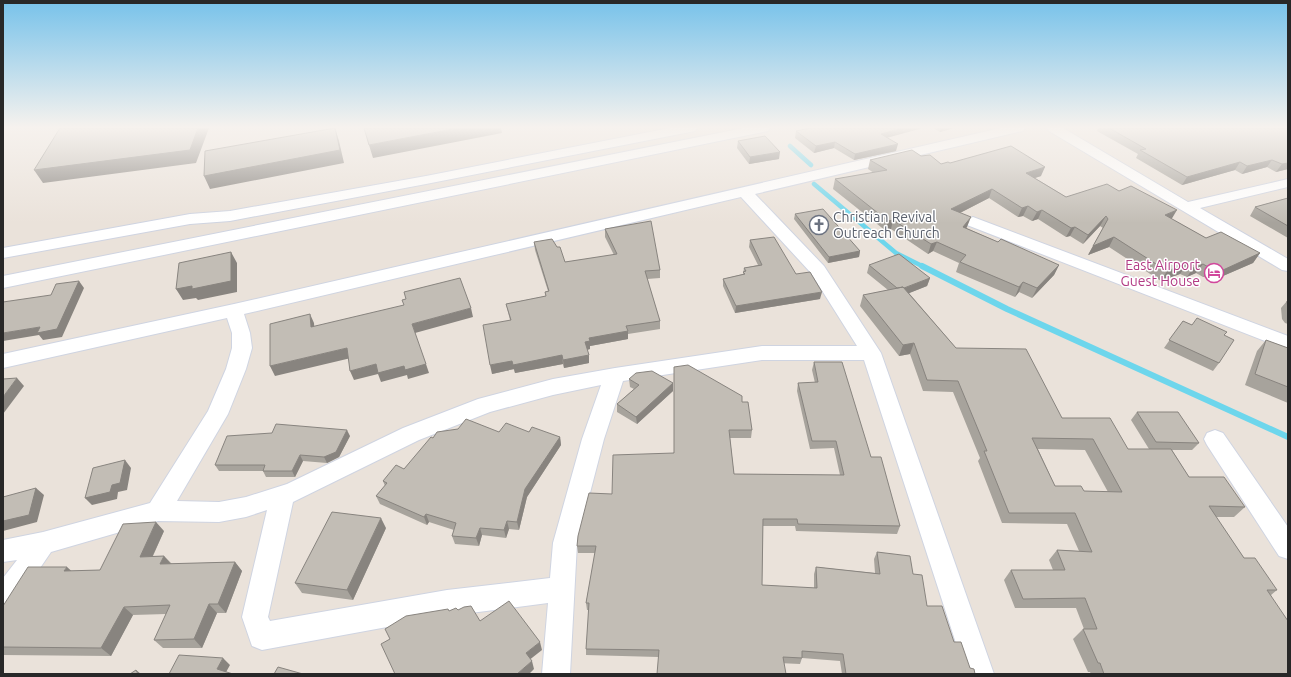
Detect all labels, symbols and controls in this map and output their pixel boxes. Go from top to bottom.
place label: Christian Revival Outreach Church [833,209,940,241]
church icon: Christian Revival Outreach Church [808,214,830,236]
place label: East Airport Guest House [1120,257,1200,289]
hotel icon: East Airport Guest House [1203,262,1225,284]

